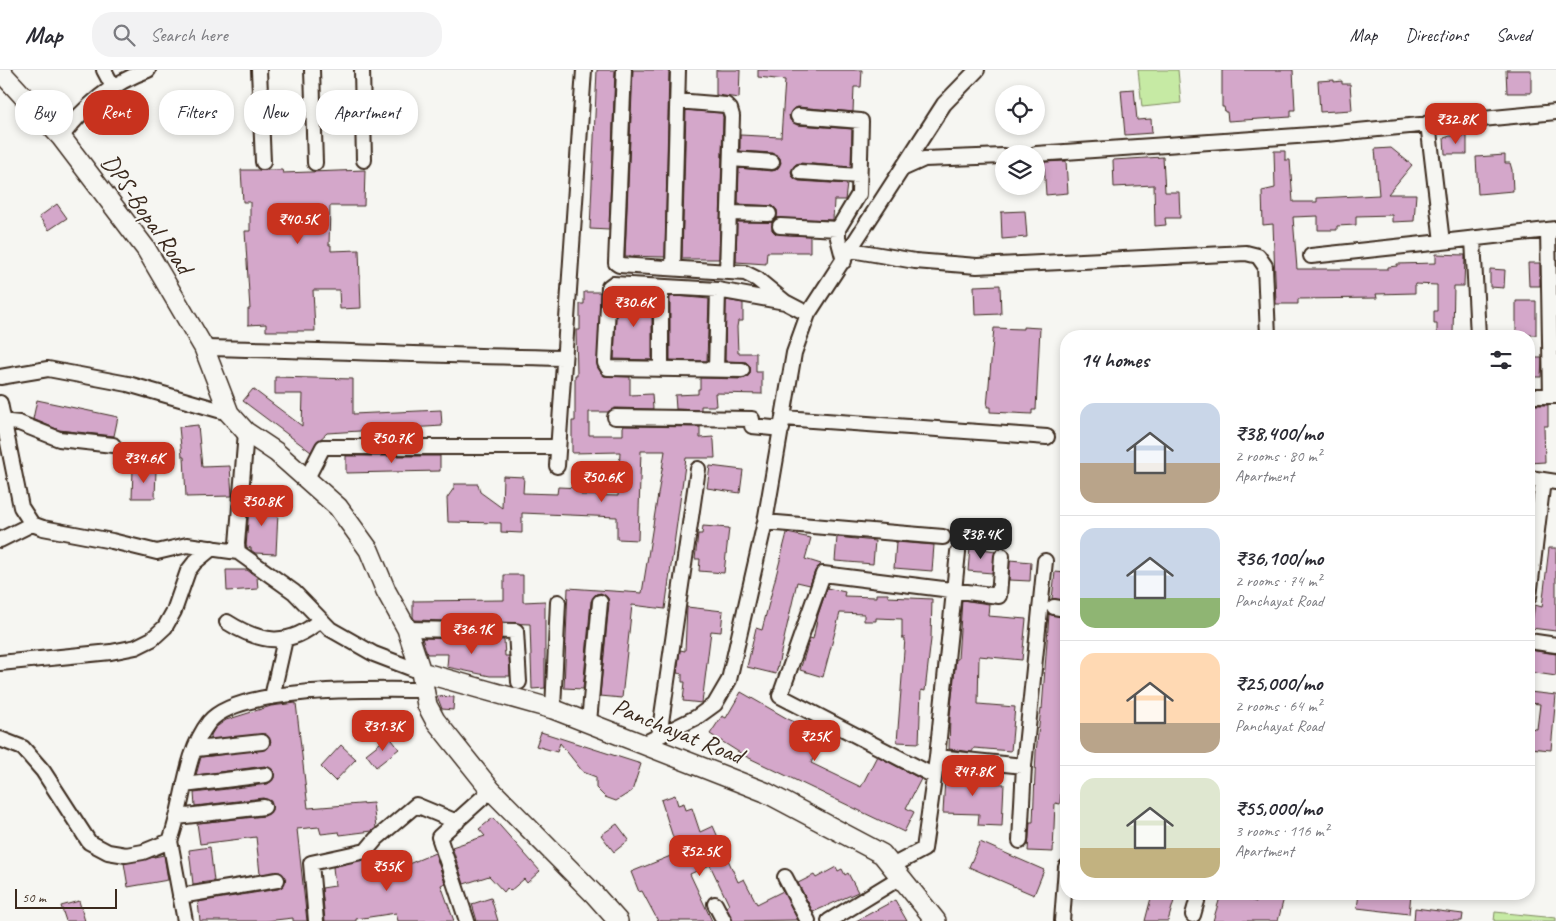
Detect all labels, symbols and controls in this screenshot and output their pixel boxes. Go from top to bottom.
search box [92,12,442,57]
text: Map [25,20,62,50]
icon: search [110,21,138,49]
text: Search here [150,23,228,47]
text: Map [1350,24,1377,46]
text: Directions [1405,24,1468,46]
text: Saved [1496,24,1531,46]
map controls [995,85,1045,195]
button: locate [995,85,1045,135]
chip: Buy [15,90,73,135]
chip: Rent [83,90,149,135]
chip: Filters [159,90,234,135]
chip: New [244,90,306,135]
chip: Apartment [316,90,418,135]
pin: ₹32.8K [1415,102,1497,145]
text: ₹32.8K [1436,109,1476,129]
button: layers [995,145,1045,195]
street label: DPS-Bopal Road [94,148,202,283]
pin: ₹40.5K [257,202,339,245]
text: ₹40.5K [278,209,318,229]
pin: ₹30.6K [593,286,675,328]
text: ₹30.6K [614,292,654,312]
icon: filters [1487,346,1515,374]
text: 14 homes [1080,347,1149,373]
text: ₹38,400/mo [1235,420,1323,446]
pin: ₹50.7K [351,422,433,464]
icon: home [1120,423,1180,483]
text: ₹50.7K [372,428,412,448]
pin: ₹34.6K [103,442,185,484]
text: 2 rooms · 80 m² [1235,446,1321,466]
text: ₹34.6K [124,448,164,468]
pin: ₹50.6K [561,460,643,503]
text: Apartment [1235,466,1294,486]
text: ₹50.6K [582,467,622,487]
pin: ₹50.8K [221,484,303,527]
text: ₹50.8K [242,491,282,511]
pin: ₹38.4K [940,518,1022,560]
text: ₹38.4K [961,524,1001,544]
text: ₹36,100/mo [1235,545,1323,571]
icon: home [1120,548,1180,608]
text: 2 rooms · 74 m² [1235,571,1321,591]
text: Panchayat Road [1235,591,1323,611]
pin: ₹36.1K [431,612,513,655]
text: ₹36.1K [452,619,492,639]
text: ₹25,000/mo [1235,670,1322,696]
icon: home [1120,673,1180,733]
street label: Panchayat Road [608,690,751,773]
text: 2 rooms · 64 m² [1235,696,1321,716]
pin: ₹31.3K [342,710,424,752]
text: ₹31.3K [363,716,403,736]
text: Panchayat Road [1235,716,1323,736]
pin: ₹25K [785,720,845,762]
text: ₹25K [800,726,830,746]
pin: ₹47.8K [932,754,1014,797]
text: ₹47.8K [953,761,993,781]
text: ₹55,000/mo [1235,795,1322,821]
icon: home [1120,798,1180,858]
text: 3 rooms · 116 m² [1235,821,1329,841]
pin: ₹52.5K [659,834,741,877]
text: ₹52.5K [680,841,720,861]
text: Apartment [1235,841,1294,861]
pin: ₹55K [357,850,417,892]
text: ₹55K [372,856,402,876]
scale bar [15,886,118,909]
text: 50 m [22,889,46,906]

